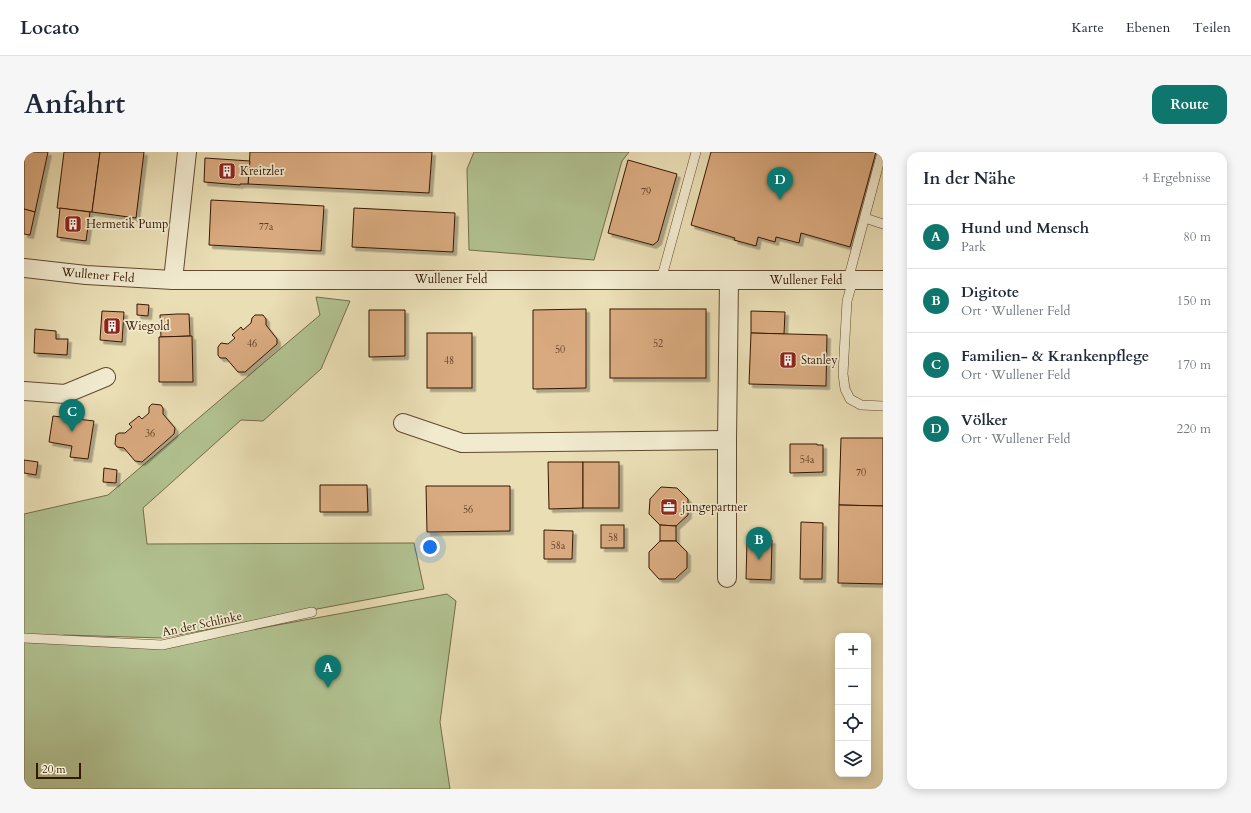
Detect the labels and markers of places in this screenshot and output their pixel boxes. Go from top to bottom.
building icon: Kreitzler [217,161,237,181]
place label: Kreitzler [240,163,285,179]
pin: D [767,167,793,200]
building icon: Hermetik Pump [63,214,83,234]
place label: Hermetik Pump [86,216,168,232]
building icon: Wiegold [102,316,122,336]
place label: Wiegold [124,318,170,334]
building icon: Stanley [778,350,798,370]
place label: Stanley [801,352,838,368]
pin: C [59,399,85,432]
office icon: jungepartner [659,497,679,517]
place label: jungepartner [680,499,748,515]
pin: B [746,527,772,560]
pin: A [315,655,341,688]

